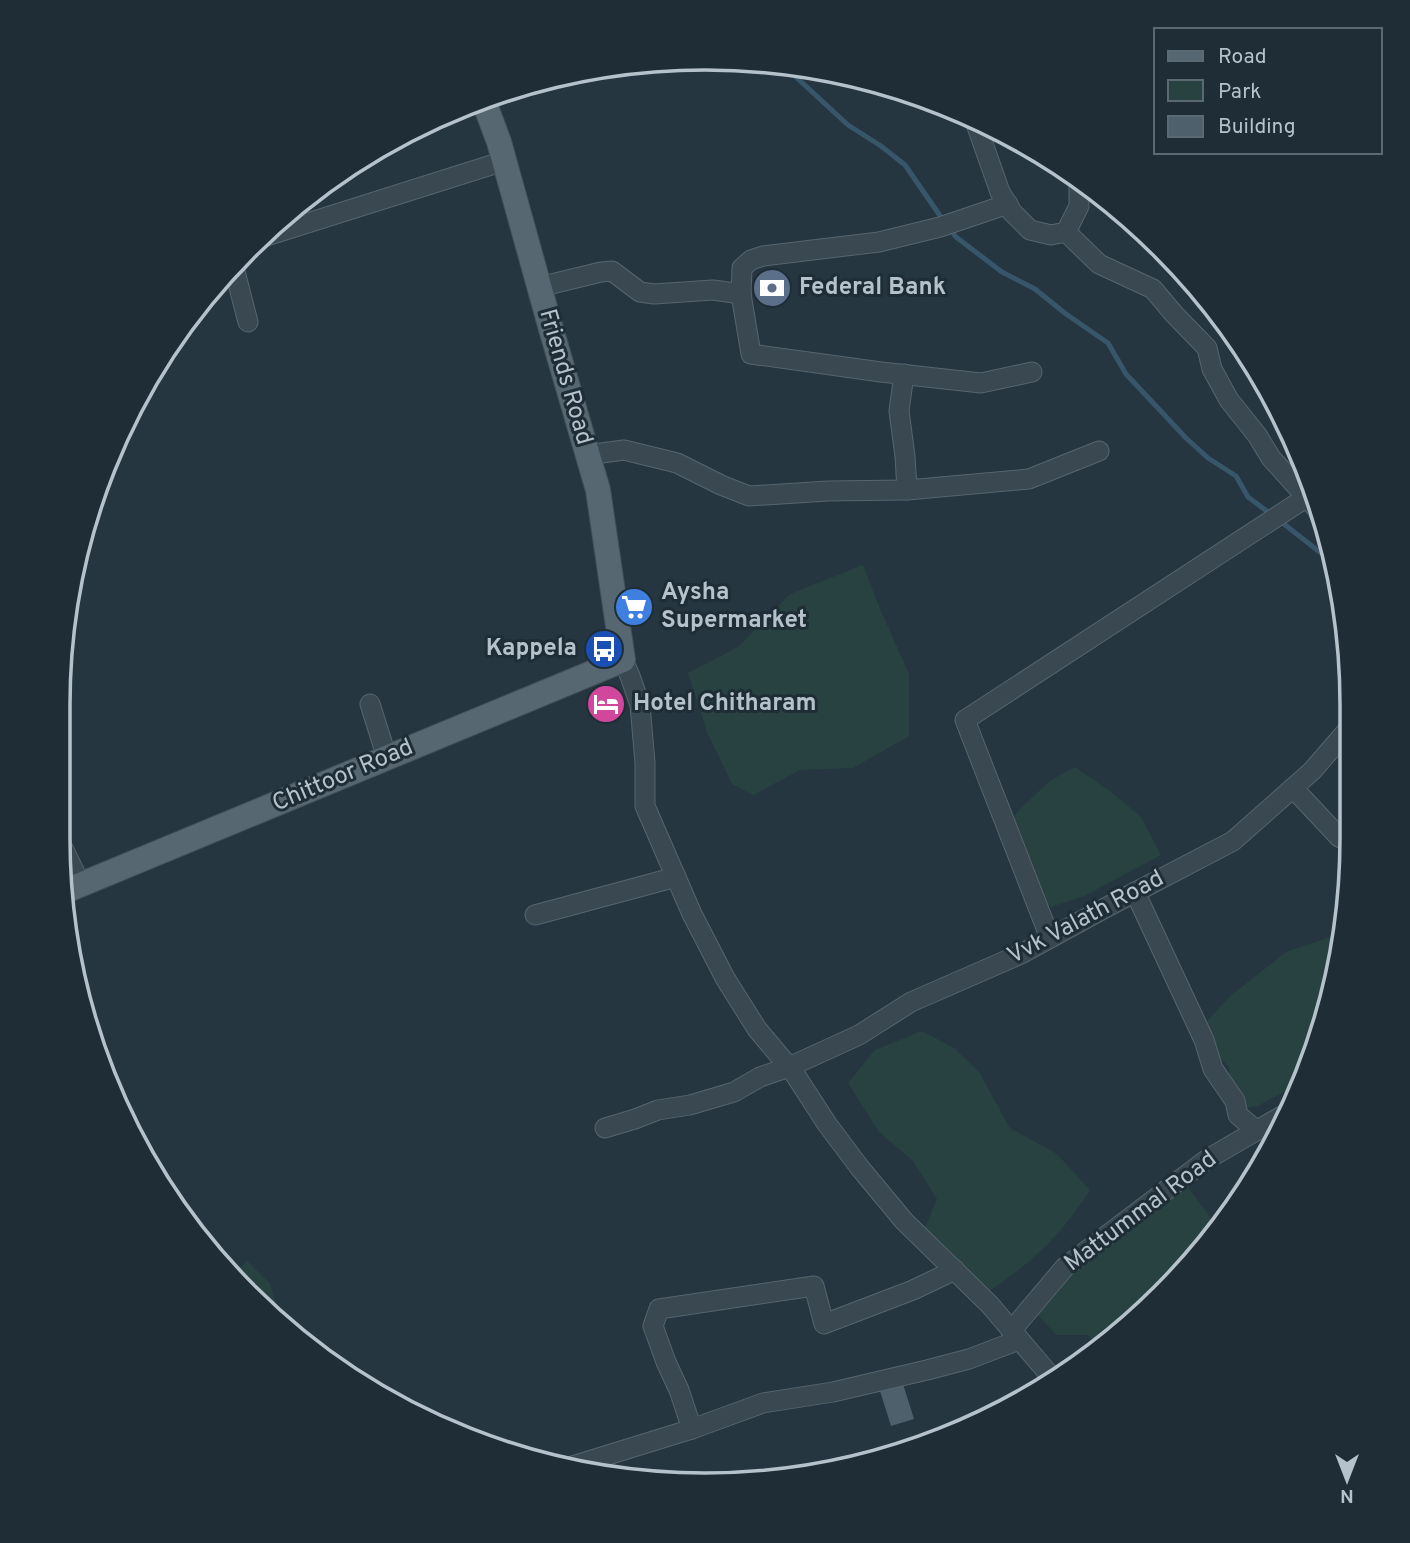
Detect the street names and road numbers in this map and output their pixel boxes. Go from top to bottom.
street label: Friends Road [531,306,599,448]
street label: Chittoor Road [268,733,418,819]
street label: Vvk Valath Road [1003,864,1169,972]
street label: Mattummal Road [1059,1145,1223,1279]

